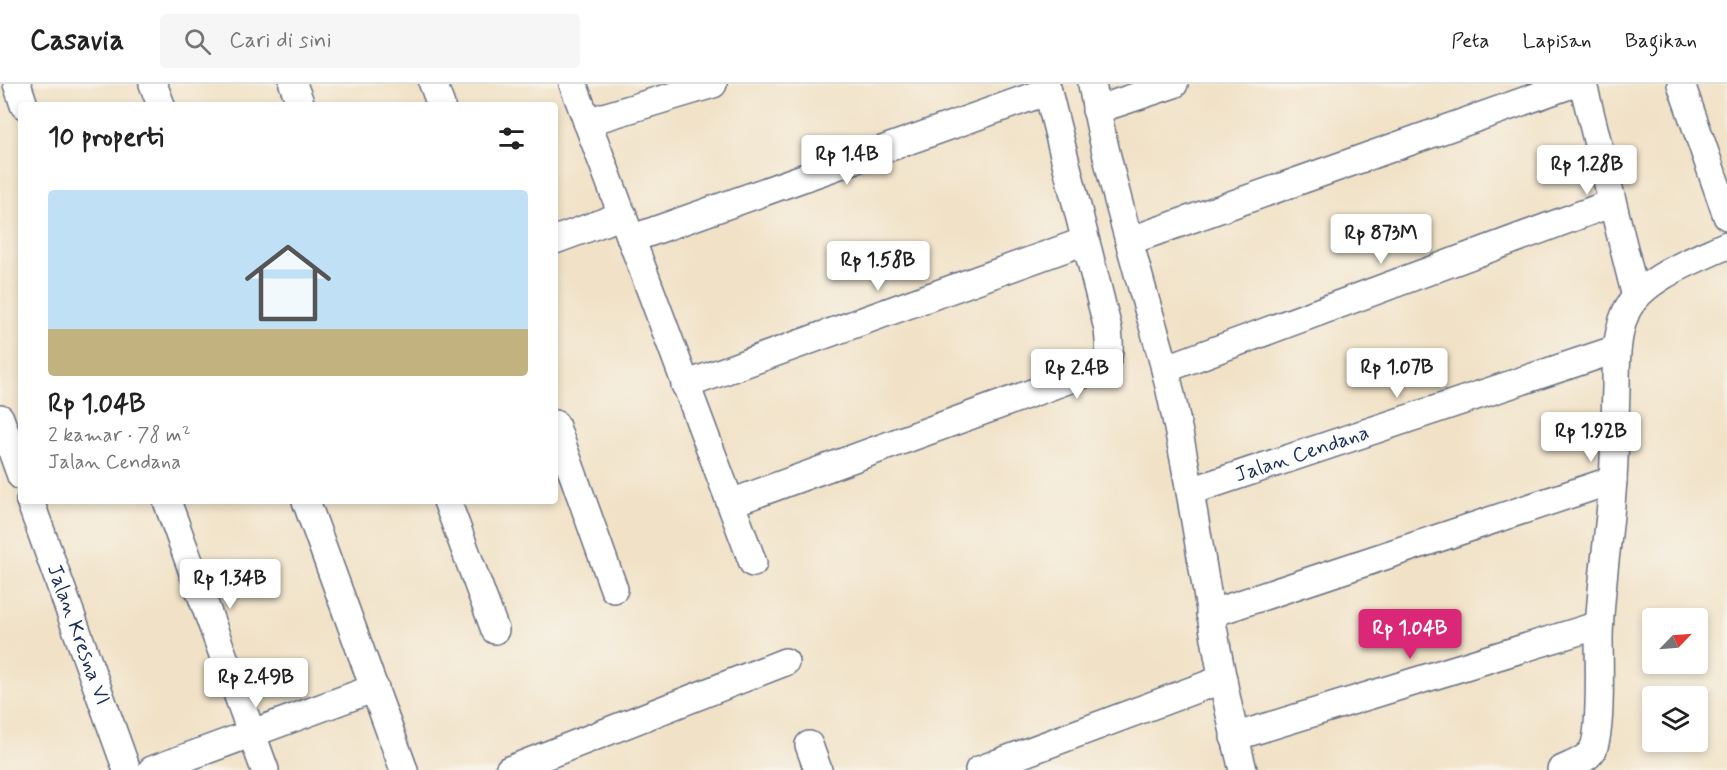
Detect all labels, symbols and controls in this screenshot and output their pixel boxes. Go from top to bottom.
search box [160,14,580,68]
text: Casavia [30,23,124,60]
icon: search [181,25,214,58]
text: Cari di sini [229,27,332,55]
text: Peta [1451,27,1490,55]
text: Lapisan [1523,27,1592,55]
text: Bagikan [1625,27,1697,55]
text: 10 properti [48,121,164,155]
icon: filters [495,122,528,155]
pin: Rp 1.4B [792,135,902,186]
text: Rp 1.4B [815,141,879,168]
pin: Rp 1.28B [1525,145,1649,196]
text: Rp 1.28B [1551,151,1623,178]
pin: Rp 873M [1326,214,1436,265]
text: Rp 873M [1345,220,1417,247]
icon: home [234,229,342,337]
pin: Rp 1.58B [816,241,940,292]
text: Rp 1.58B [841,247,915,274]
pin: Rp 1.07B [1335,348,1459,399]
pin: Rp 2.4B [1022,349,1132,400]
text: Rp 1.07B [1361,354,1433,381]
text: Rp 2.4B [1045,355,1109,382]
text: Rp 1.04B [48,388,145,422]
pin: Rp 1.92B [1529,412,1653,463]
text: Rp 1.92B [1555,418,1627,445]
street label: Jalan Cendana [1231,419,1373,489]
text: 2 kamar · 78 m² [48,422,191,449]
text: Jalan Cendana [48,449,181,476]
pin: Rp 1.34B [168,559,292,610]
street label: Jalan Kresna VI [40,560,116,709]
text: Rp 1.34B [194,565,266,592]
north arrow [1642,608,1708,674]
map controls [1642,608,1708,752]
pin: Rp 1.04B [1348,609,1472,660]
text: Rp 1.04B [1373,615,1447,642]
pin: Rp 2.49B [194,658,318,709]
text: Rp 2.49B [218,664,294,691]
button: layers [1642,686,1708,752]

